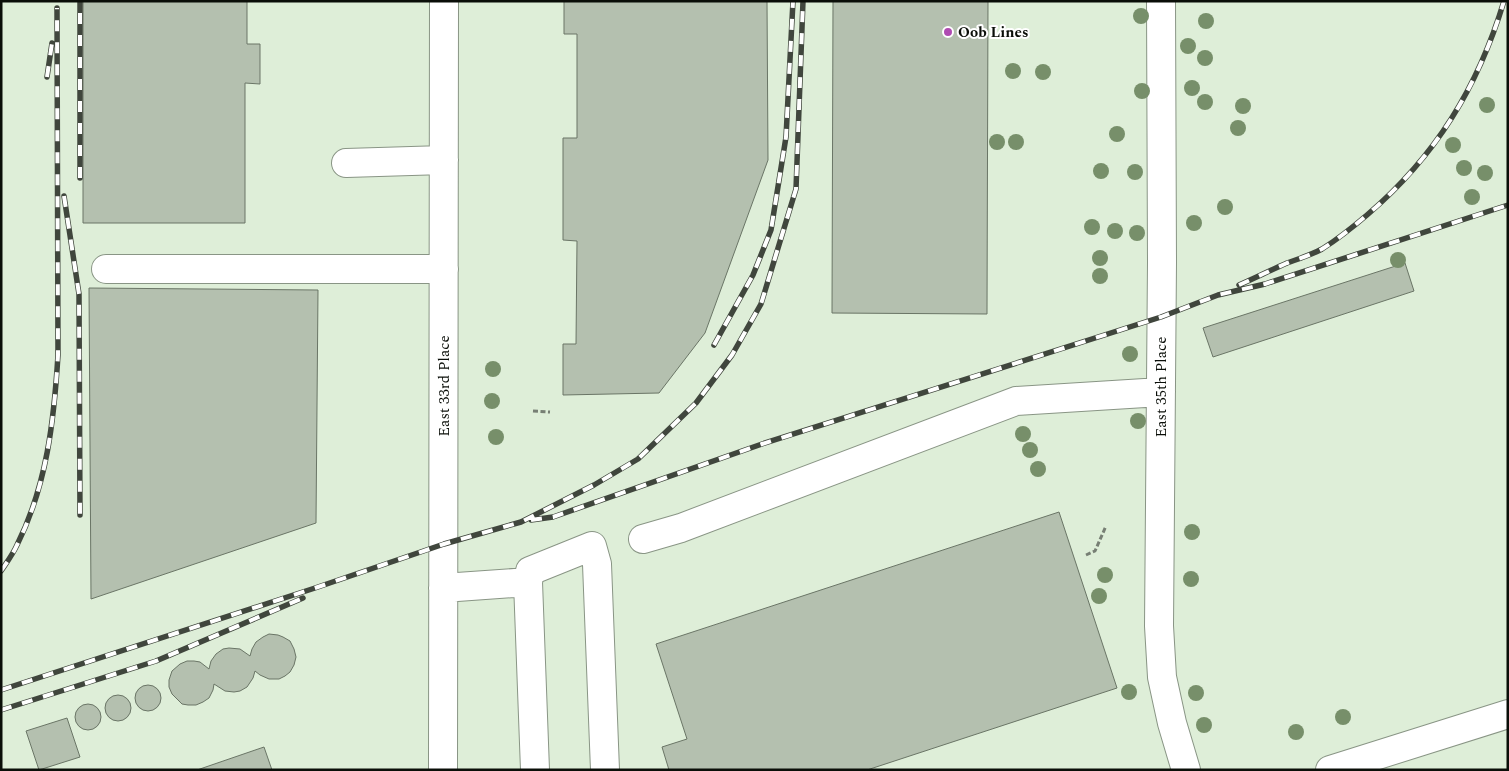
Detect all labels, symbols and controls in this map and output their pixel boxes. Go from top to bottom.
place label: Oob Lines [958,21,1029,44]
marker: Oob Lines [942,26,954,38]
street label: East 33rd Place [433,335,456,437]
street label: East 35th Place [1150,336,1173,438]

